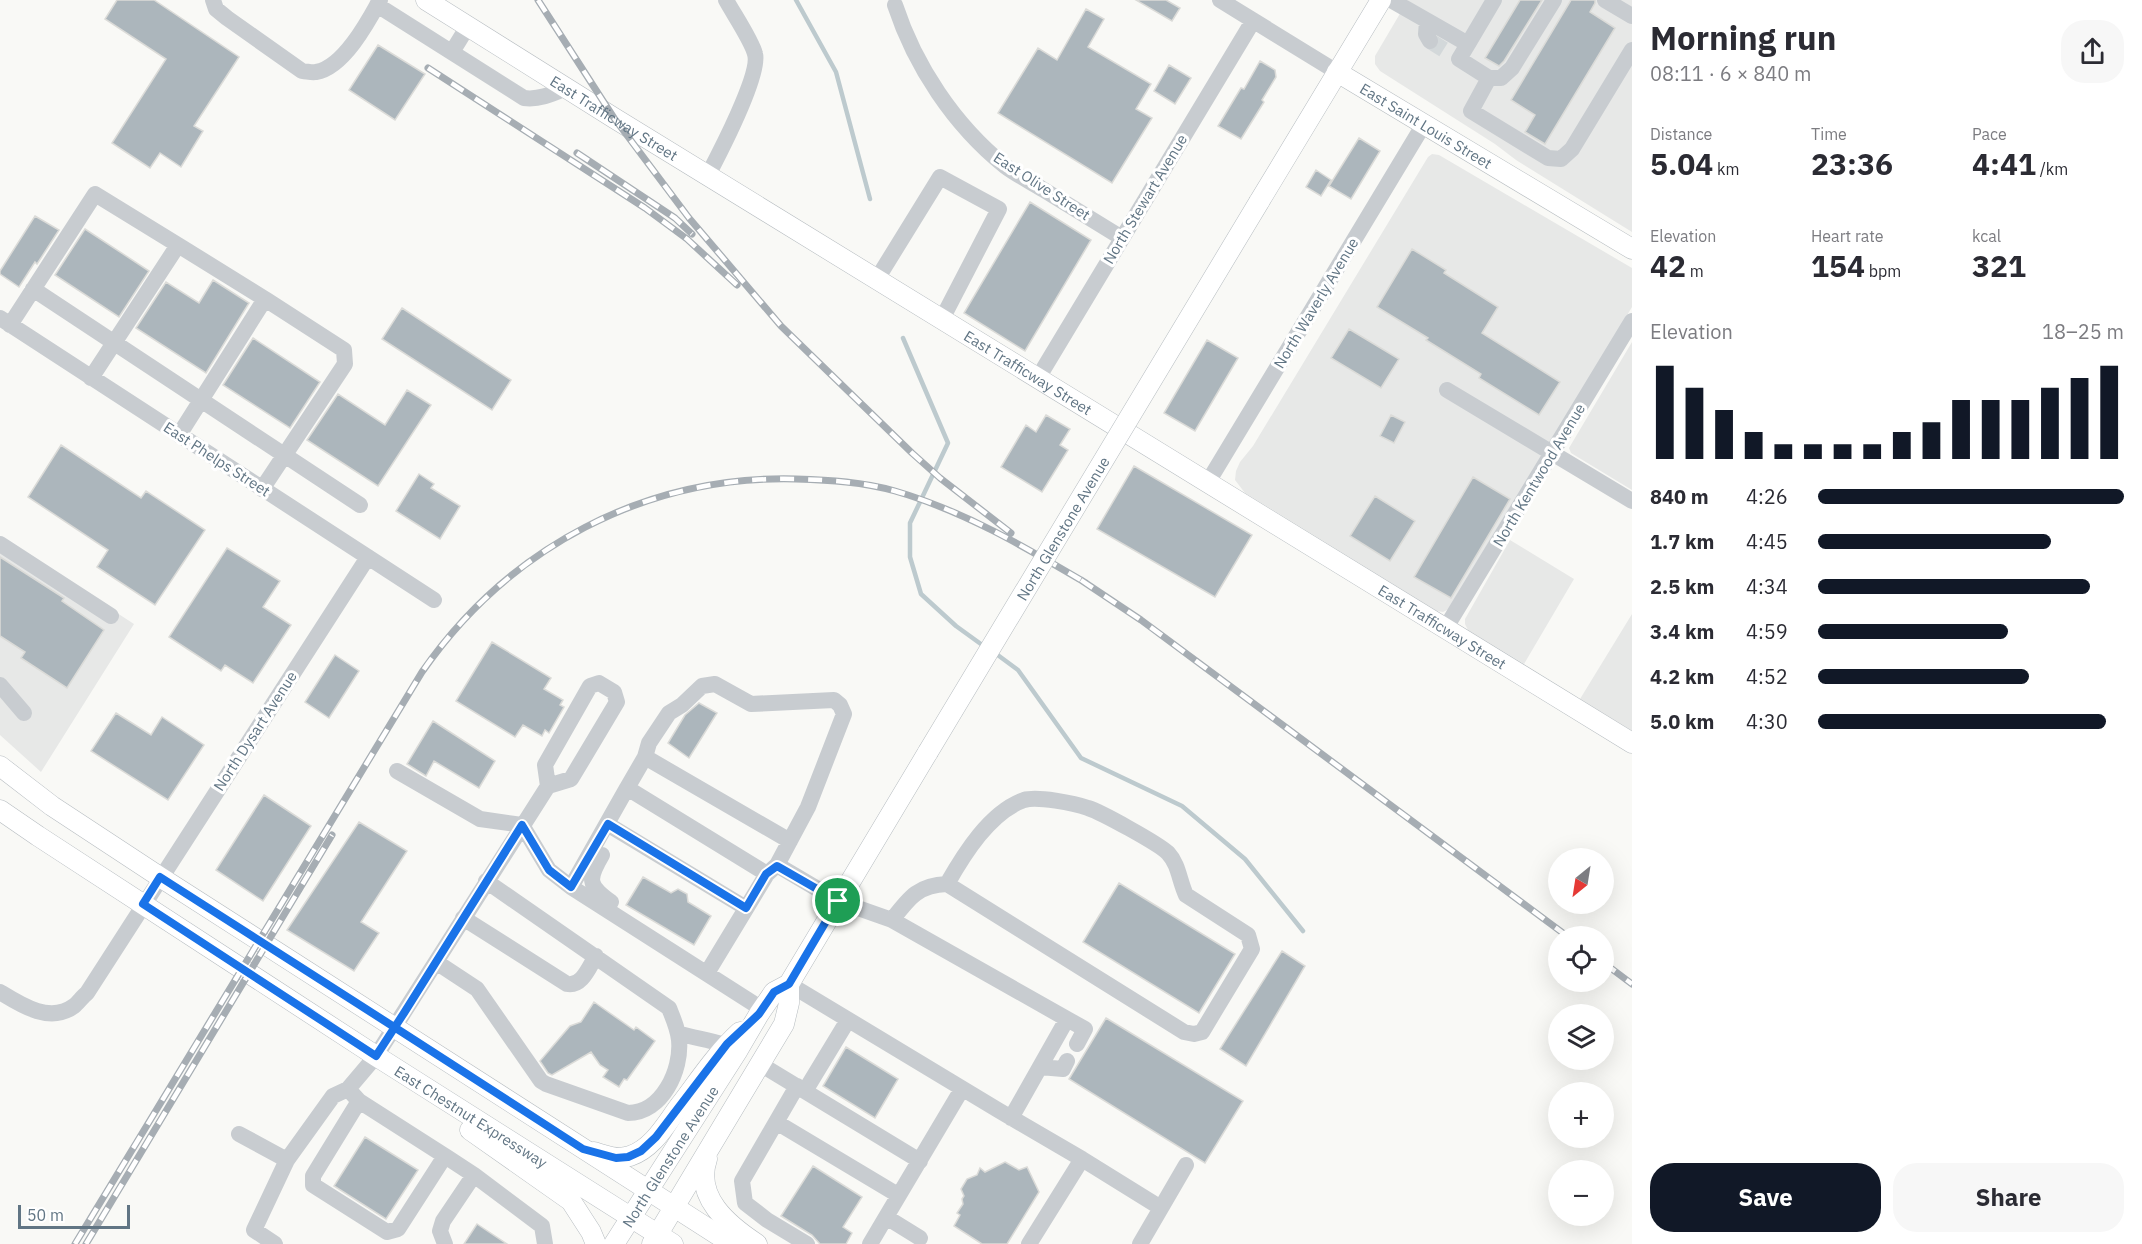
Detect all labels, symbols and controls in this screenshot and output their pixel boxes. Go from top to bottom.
text: Morning run [1650,16,1836,59]
button: share [2061,20,2124,83]
text: 08:11 · 6 × 840 m [1650,60,1811,87]
street label: East Trafficway Street [547,71,681,164]
street label: East Saint Louis Street [1357,79,1496,172]
text: Distance [1650,124,1712,144]
text: Time [1811,124,1847,144]
text: Pace [1972,124,2007,144]
street label: North Stewart Avenue [1099,131,1191,267]
text: 5.04 [1650,144,1713,183]
text: 23:36 [1811,144,1893,183]
text: 4:41 [1972,144,2036,183]
street label: East Olive Street [990,148,1094,224]
text: km [1713,159,1740,179]
text: /km [2036,159,2068,179]
text: Elevation [1650,226,1716,246]
text: Heart rate [1811,226,1884,246]
text: kcal [1972,226,2001,246]
street label: North Waverly Avenue [1269,234,1363,372]
text: 42 [1650,246,1686,285]
text: 154 [1811,246,1865,285]
text: 321 [1972,246,2026,285]
text: m [1686,261,1704,281]
text: bpm [1865,261,1901,281]
text: Elevation [1650,318,1733,345]
text: 18–25 m [2042,318,2124,345]
street label: East Trafficway Street [961,326,1096,419]
street label: North Kentwood Avenue [1489,400,1589,550]
street label: East Phelps Street [160,417,274,501]
street label: North Glenstone Avenue [1012,453,1113,604]
text: 840 m [1650,483,1709,510]
text: 4:26 [1746,483,1788,510]
text: 1.7 km [1650,528,1714,555]
text: 4:45 [1746,528,1788,555]
text: 2.5 km [1650,573,1714,600]
text: 4:34 [1746,573,1788,600]
street label: East Trafficway Street [1375,580,1510,673]
text: 3.4 km [1650,618,1714,645]
text: 4:59 [1746,618,1788,645]
text: 4.2 km [1650,663,1714,690]
text: 4:52 [1746,663,1788,690]
street label: North Dysart Avenue [209,667,301,795]
text: 5.0 km [1650,708,1714,735]
text: 4:30 [1746,708,1788,735]
north arrow [1548,848,1614,914]
map controls [1548,848,1614,1226]
pin [812,875,863,926]
icon: arrive [821,884,854,917]
button: locate [1548,926,1614,992]
button: layers [1548,1004,1614,1070]
street label: East Chestnut Expressway [391,1061,552,1172]
street label: North Glenstone Avenue [618,1082,722,1231]
button: + [1548,1082,1614,1148]
button: − [1548,1160,1614,1226]
button: Save [1650,1163,1881,1232]
button: Share [1893,1163,2124,1232]
scale bar [18,1202,130,1230]
text: 50 m [27,1205,64,1225]

